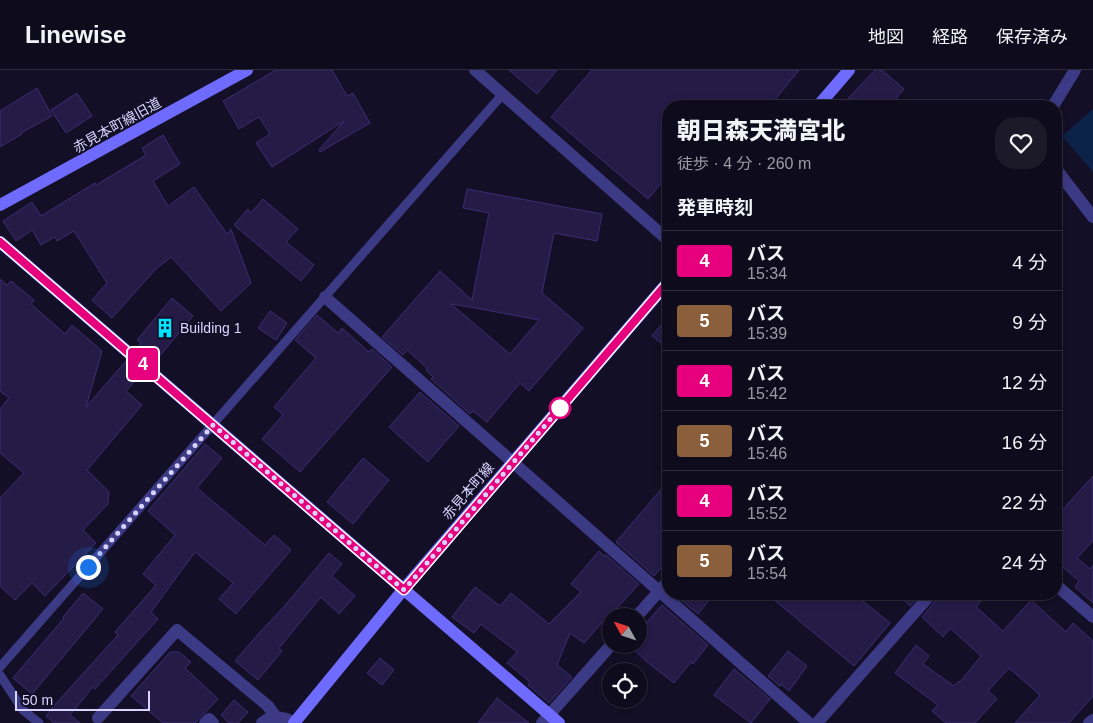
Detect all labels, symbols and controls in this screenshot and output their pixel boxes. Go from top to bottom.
text: Linewise [25,21,126,48]
text: 地図 [868,27,904,47]
text: 経路 [932,27,968,47]
text: 保存済み [996,27,1068,47]
street label: 赤見本町線旧道 [70,94,164,156]
text: 朝日森天満宮北 [677,117,845,144]
button: heart [995,117,1047,169]
text: 徒歩 · 4 分 · 260 m [677,155,811,172]
text: 発車時刻 [677,197,753,218]
text: バス [747,243,785,264]
text: 4 [699,251,710,271]
text: 4 分 [1012,252,1047,273]
text: 15:34 [747,265,787,282]
text: バス [747,303,785,324]
text: 5 [699,311,710,331]
text: 9 分 [1012,312,1047,333]
building icon: Building 1 [154,317,176,339]
place label: Building 1 [180,320,242,336]
text: 15:39 [747,325,787,342]
line badge: 4 [127,348,159,380]
text: 4 [138,354,148,374]
text: バス [747,363,785,384]
text: 4 [699,371,710,391]
text: 12 分 [1002,372,1047,393]
text: 15:42 [747,385,787,402]
unlabelled marker [549,397,571,419]
text: バス [747,423,785,444]
text: 5 [699,431,710,451]
text: 16 分 [1002,432,1047,453]
text: 15:46 [747,445,787,462]
street label: 赤見本町線 [439,459,497,523]
text: バス [747,483,785,504]
text: 4 [699,491,710,511]
text: 22 分 [1002,492,1047,513]
text: 15:52 [747,505,787,522]
text: バス [747,543,785,564]
text: 5 [699,551,710,571]
text: 24 分 [1002,552,1047,573]
your location [76,555,101,580]
text: 15:54 [747,565,787,582]
north arrow [602,608,648,652]
map controls [602,608,647,708]
button: locate [602,663,647,708]
scale bar [15,688,150,711]
text: 50 m [22,692,53,708]

